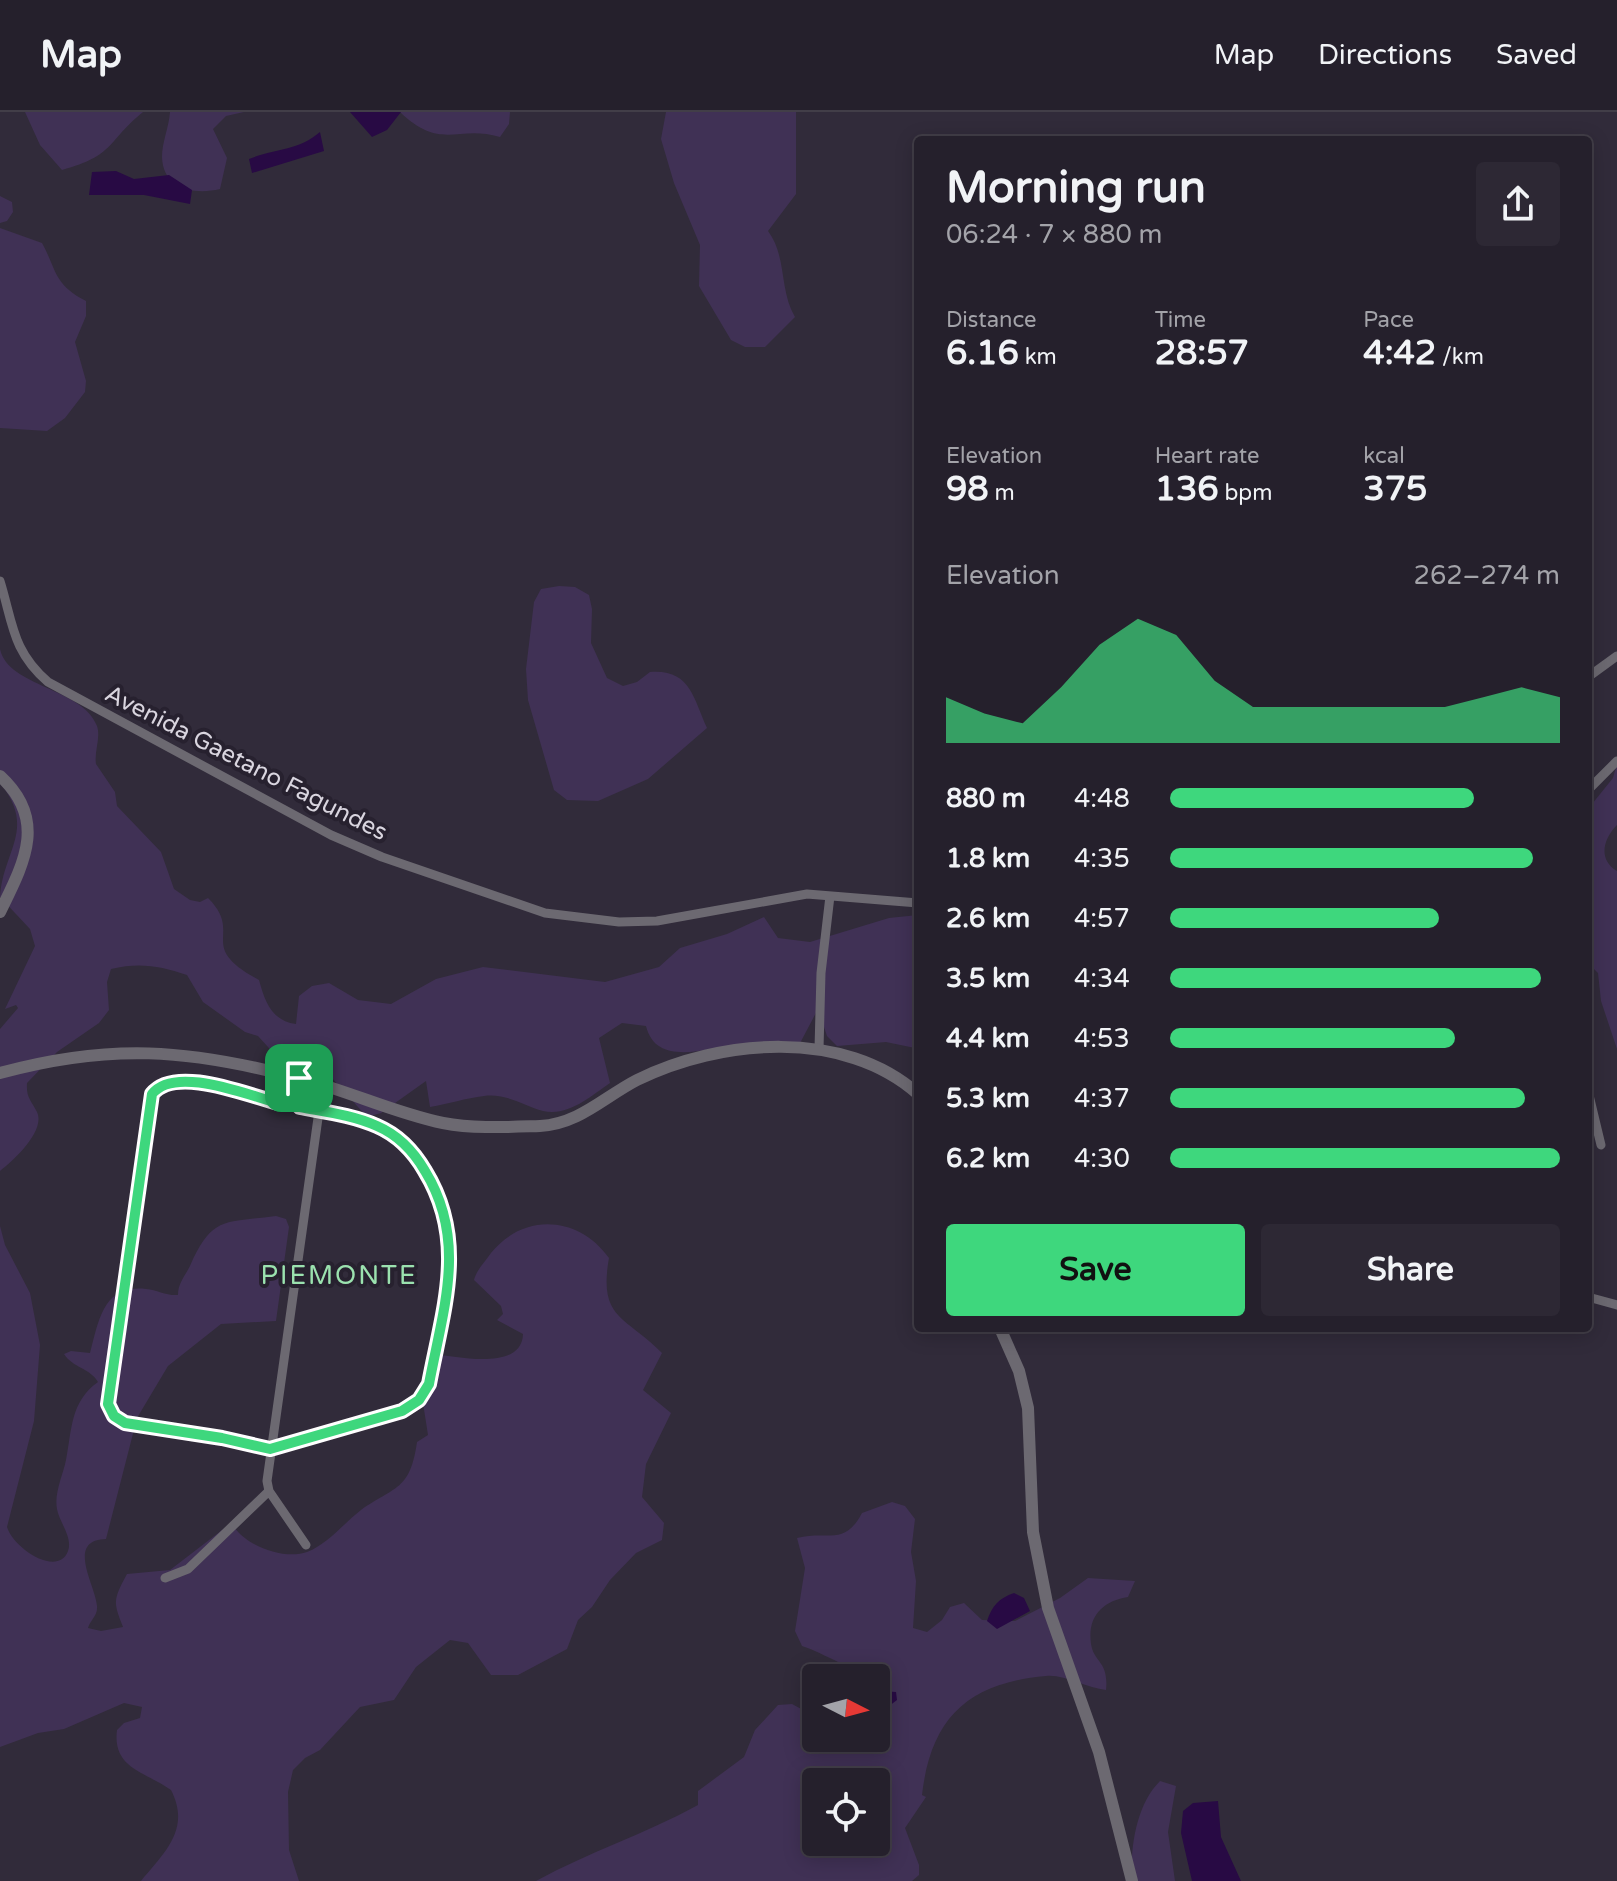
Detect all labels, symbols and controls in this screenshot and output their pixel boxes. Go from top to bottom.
text: Map [40,32,122,78]
text: Map [1214,38,1274,72]
text: Directions [1318,38,1452,72]
text: Saved [1496,38,1577,72]
text: Morning run [946,162,1206,215]
button: share [1476,162,1560,246]
text: 06:24 · 7 × 880 m [946,219,1162,250]
text: Distance [946,307,1037,333]
text: Time [1155,307,1206,333]
text: Pace [1363,307,1414,333]
text: 6.16 [946,333,1019,374]
text: 28:57 [1155,333,1249,374]
text: 4:42 [1363,333,1436,374]
text: km [1019,344,1057,370]
text: /km [1436,344,1484,370]
text: Elevation [946,443,1042,469]
text: Heart rate [1155,443,1260,469]
text: kcal [1363,443,1405,469]
text: 98 [946,469,989,510]
text: 136 [1155,469,1219,510]
text: 375 [1363,469,1427,510]
text: m [989,480,1015,506]
text: bpm [1219,480,1272,506]
text: Elevation [946,560,1060,591]
text: 262–274 m [1414,560,1560,591]
street label: Avenida Gaetano Fagundes [100,679,392,847]
text: 880 m [946,783,1026,814]
text: 4:48 [1074,783,1130,814]
text: 1.8 km [946,843,1030,874]
text: 4:35 [1074,843,1130,874]
text: 2.6 km [946,903,1030,934]
text: 4:57 [1074,903,1130,934]
text: 3.5 km [946,963,1030,994]
text: 4:34 [1074,963,1130,994]
text: 4.4 km [946,1023,1030,1054]
text: 4:53 [1074,1023,1130,1054]
pin [265,1044,333,1112]
icon: arrive [277,1056,321,1100]
text: 5.3 km [946,1083,1030,1114]
text: 4:37 [1074,1083,1130,1114]
text: 6.2 km [946,1143,1030,1174]
text: 4:30 [1074,1143,1130,1174]
button: Save [946,1224,1245,1316]
button: Share [1261,1224,1560,1316]
district label: PIEMONTE [261,1260,418,1291]
north arrow [802,1664,890,1752]
map controls [802,1664,890,1856]
button: locate [802,1768,890,1856]

